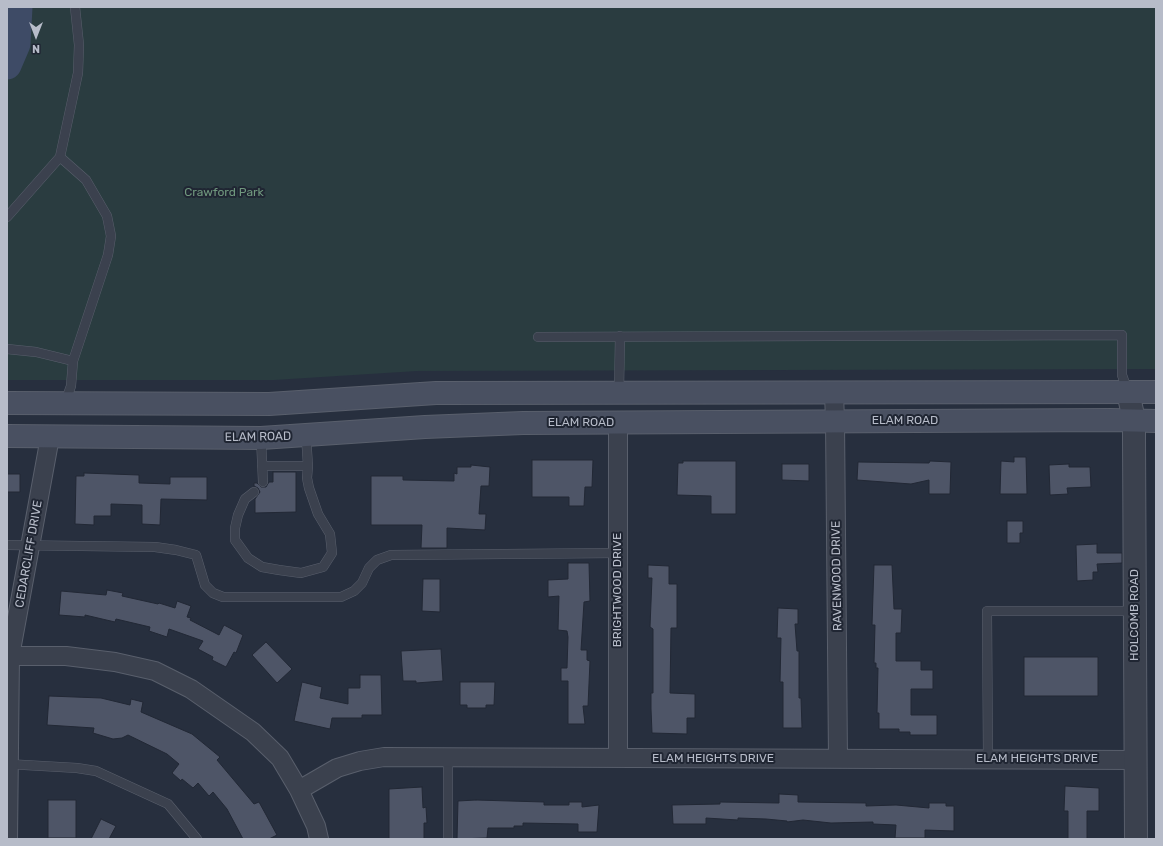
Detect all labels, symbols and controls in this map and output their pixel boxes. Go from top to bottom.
north arrow [16,16,56,56]
text: N [32,42,40,55]
park label: Crawford Park [184,186,264,200]
street label: ELAM ROAD [872,414,938,428]
street label: ELAM ROAD [548,416,614,430]
street label: ELAM ROAD [225,429,291,445]
street label: CEDARCLIFF DRIVE [12,499,46,609]
street label: RAVENWOOD DRIVE [829,521,845,631]
street label: BRIGHTWOOD DRIVE [611,533,625,647]
street label: HOLCOMB ROAD [1128,569,1142,661]
street label: ELAM HEIGHTS DRIVE [652,752,774,766]
street label: ELAM HEIGHTS DRIVE [976,752,1098,766]

